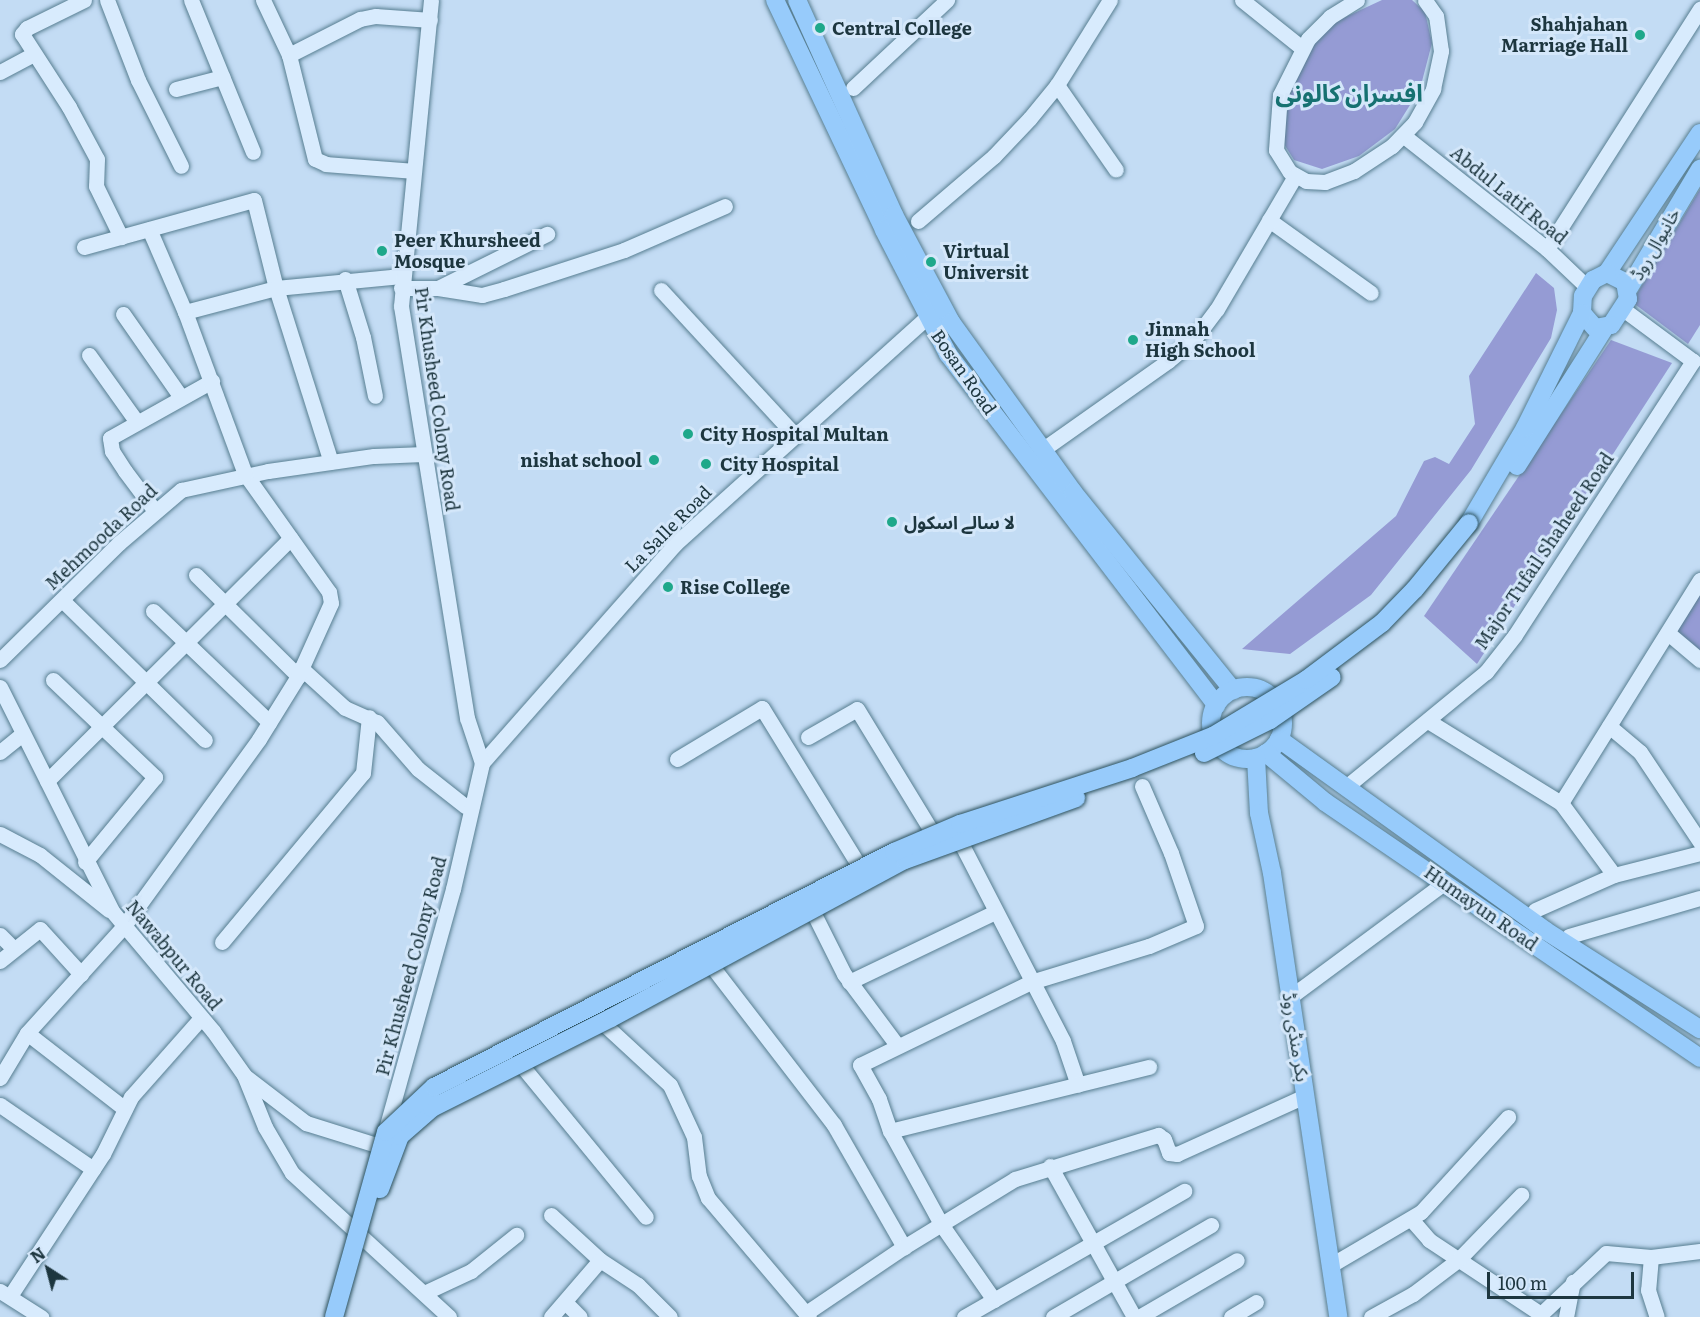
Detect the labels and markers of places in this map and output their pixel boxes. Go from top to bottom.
place label: Shahjahan Marriage Hall [1501,14,1628,57]
place label: Central College [832,17,972,39]
marker: Central College [813,21,827,35]
marker: Shahjahan Marriage Hall [1633,28,1647,42]
place label: Peer Khursheed Mosque [394,230,541,272]
place label: Virtual Universit [943,241,1029,284]
marker: Peer Khursheed Mosque [375,244,389,258]
marker: Virtual Universit [924,255,938,269]
place label: Jinnah High School [1145,319,1255,362]
marker: Jinnah High School [1126,333,1140,347]
place label: City Hospital Multan [700,423,889,445]
marker: City Hospital Multan [681,427,695,441]
place label: nishat school [520,449,642,471]
marker: nishat school [647,453,661,467]
place label: City Hospital [720,453,839,475]
marker: City Hospital [697,455,715,473]
place label: لا سالے اسکول [904,511,1015,533]
marker: لا سالے اسکول [885,515,899,529]
place label: Rise College [680,576,790,598]
marker: Rise College [661,580,675,594]

